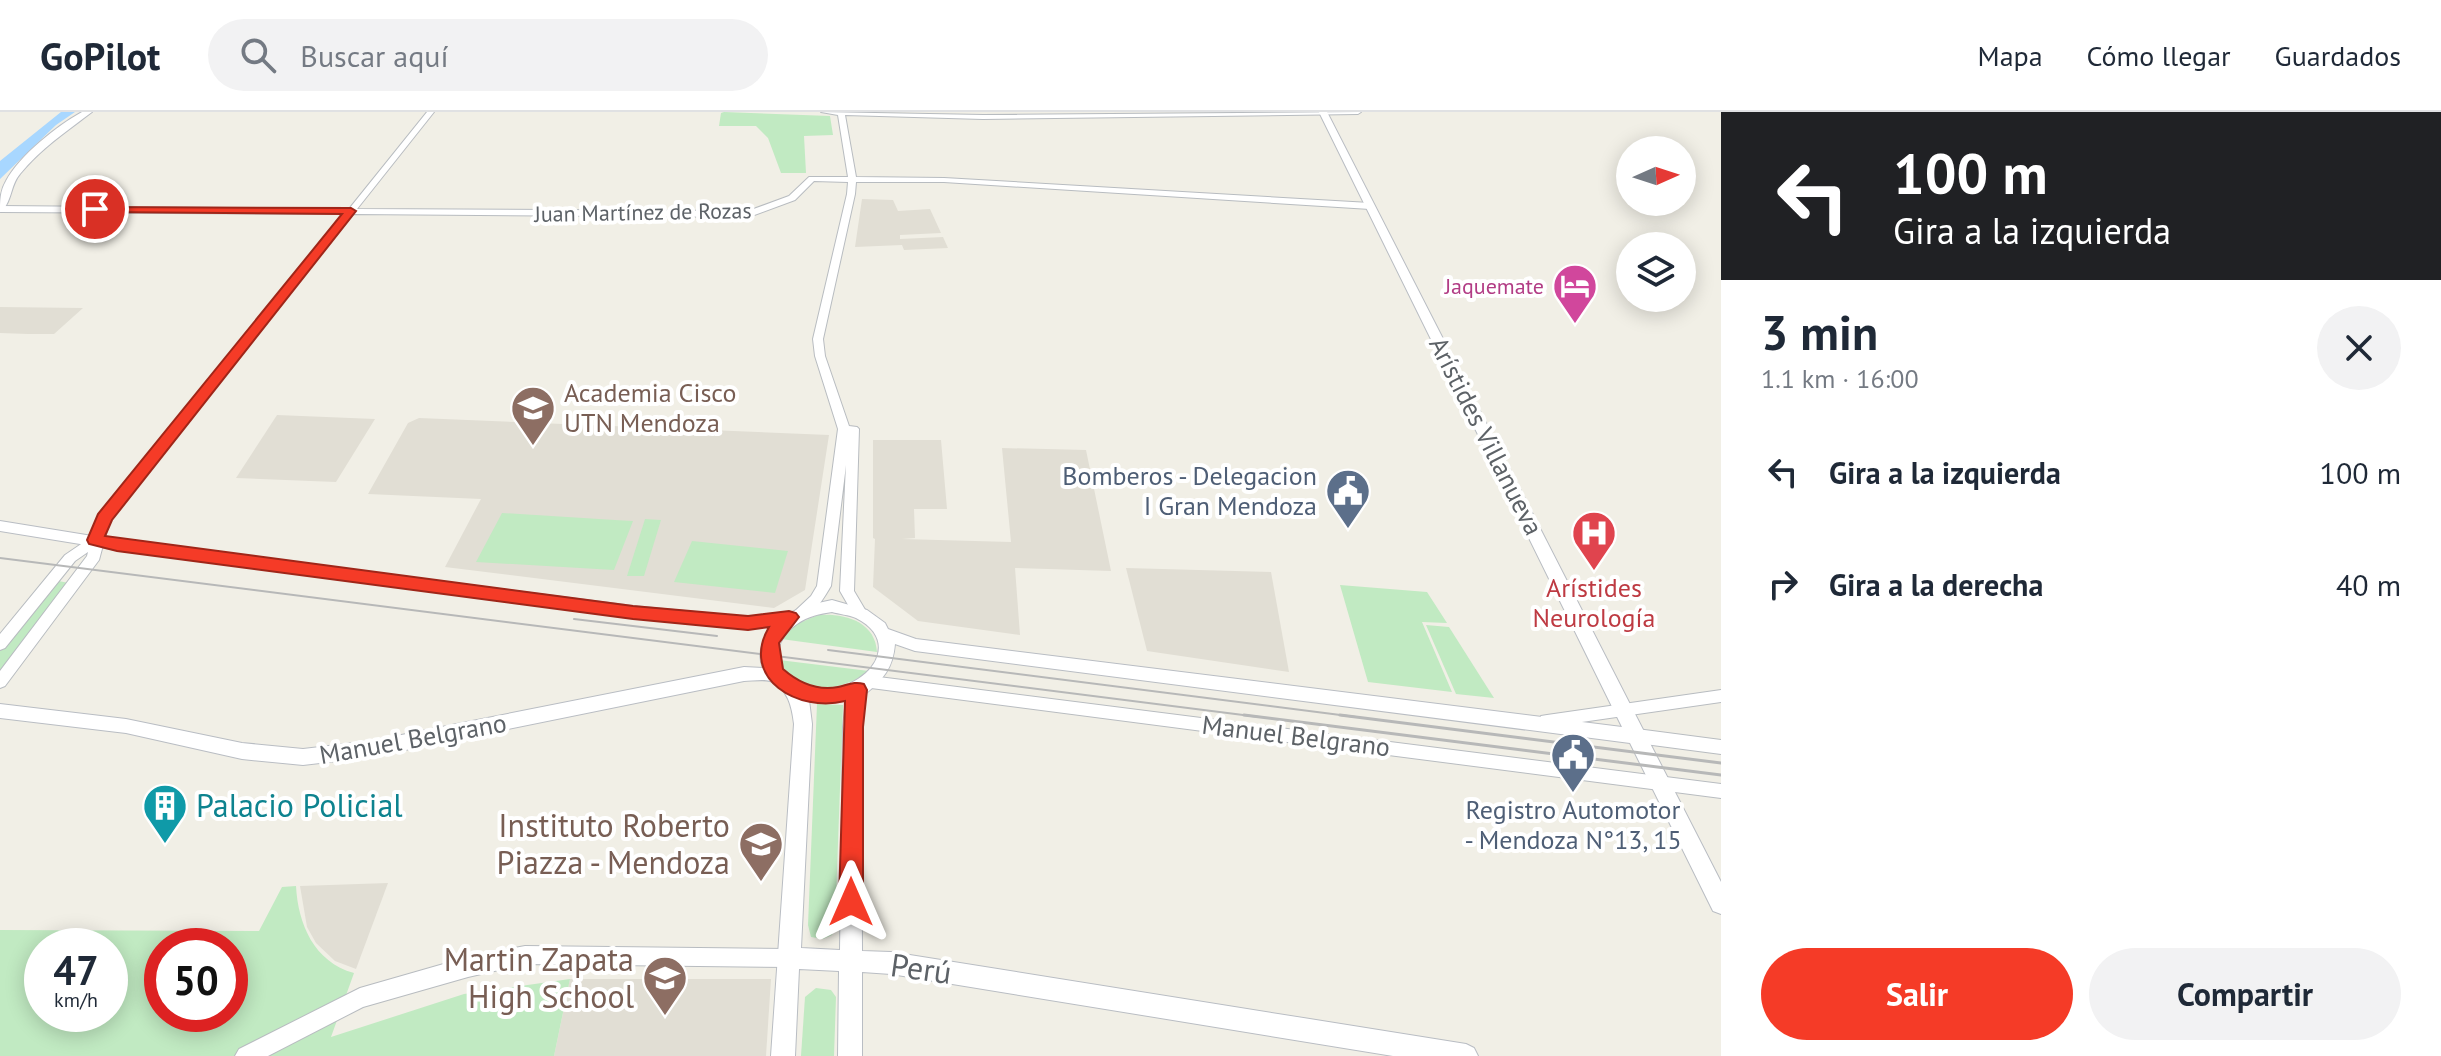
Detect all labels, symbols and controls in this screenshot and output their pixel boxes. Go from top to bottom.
search box [208,19,768,91]
text: GoPilot [40,31,160,80]
icon: search [236,33,280,77]
text: Buscar aquí [300,36,449,75]
text: Mapa [1978,37,2043,74]
text: Cómo llegar [2087,37,2231,74]
text: Guardados [2275,37,2401,74]
north arrow [1616,136,1696,216]
map controls [1616,136,1696,312]
text: 100 m [1893,137,2048,209]
icon: left [1761,144,1865,248]
pin [61,175,129,243]
icon: arrive [73,187,117,231]
street label: Juan Martínez de Rozas [533,196,752,228]
text: Gira a la izquierda [1893,207,2171,254]
button: layers [1616,232,1696,312]
hotel icon: Jaquemate [1551,262,1599,325]
place label: Jaquemate [1444,272,1544,300]
text: 3 min [1761,301,1878,363]
button: close [2317,306,2401,390]
street label: Arístides Villanueva [1422,331,1551,540]
text: 1.1 km · 16:00 [1761,362,1919,395]
place label: Academia Cisco UTN Mendoza [564,376,736,439]
school or university icon: Academia Cisco UTN Mendoza [509,384,557,447]
icon: left [1761,450,1805,494]
text: Gira a la izquierda [1829,453,2061,492]
text: 100 m [2320,453,2401,492]
place label: Bomberos - Delegacion I Gran Mendoza [1062,459,1317,522]
public building icon: Bomberos - Delegacion I Gran Mendoza [1324,467,1372,530]
hospital icon: Arístides Neurología [1570,509,1618,572]
icon: right [1761,562,1805,606]
text: Gira a la derecha [1829,565,2043,604]
text: 40 m [2336,565,2401,604]
place label: Arístides Neurología [1533,571,1655,634]
street label: Manuel Belgrano [317,706,509,771]
street label: Manuel Belgrano [1200,708,1392,763]
public building icon: Registro Automotor - Mendoza N°13, 15 [1549,731,1597,794]
building icon: Palacio Policial [141,782,189,845]
place label: Palacio Policial [196,784,403,826]
place label: Registro Automotor - Mendoza N°13, 15 [1464,793,1682,856]
place label: Instituto Roberto Piazza - Mendoza [497,804,730,883]
school or university icon: Instituto Roberto Piazza - Mendoza [737,820,785,883]
position arrow [809,860,893,944]
speed limit sign: 50 [144,928,248,1032]
place label: Martin Zapata High School [444,938,635,1017]
street label: Perú [888,943,954,993]
text: 47 [53,944,99,996]
button: Salir [1761,948,2073,1040]
button: Compartir [2089,948,2401,1040]
school or university icon: Martin Zapata High School [641,954,689,1017]
text: km/h [54,987,98,1013]

